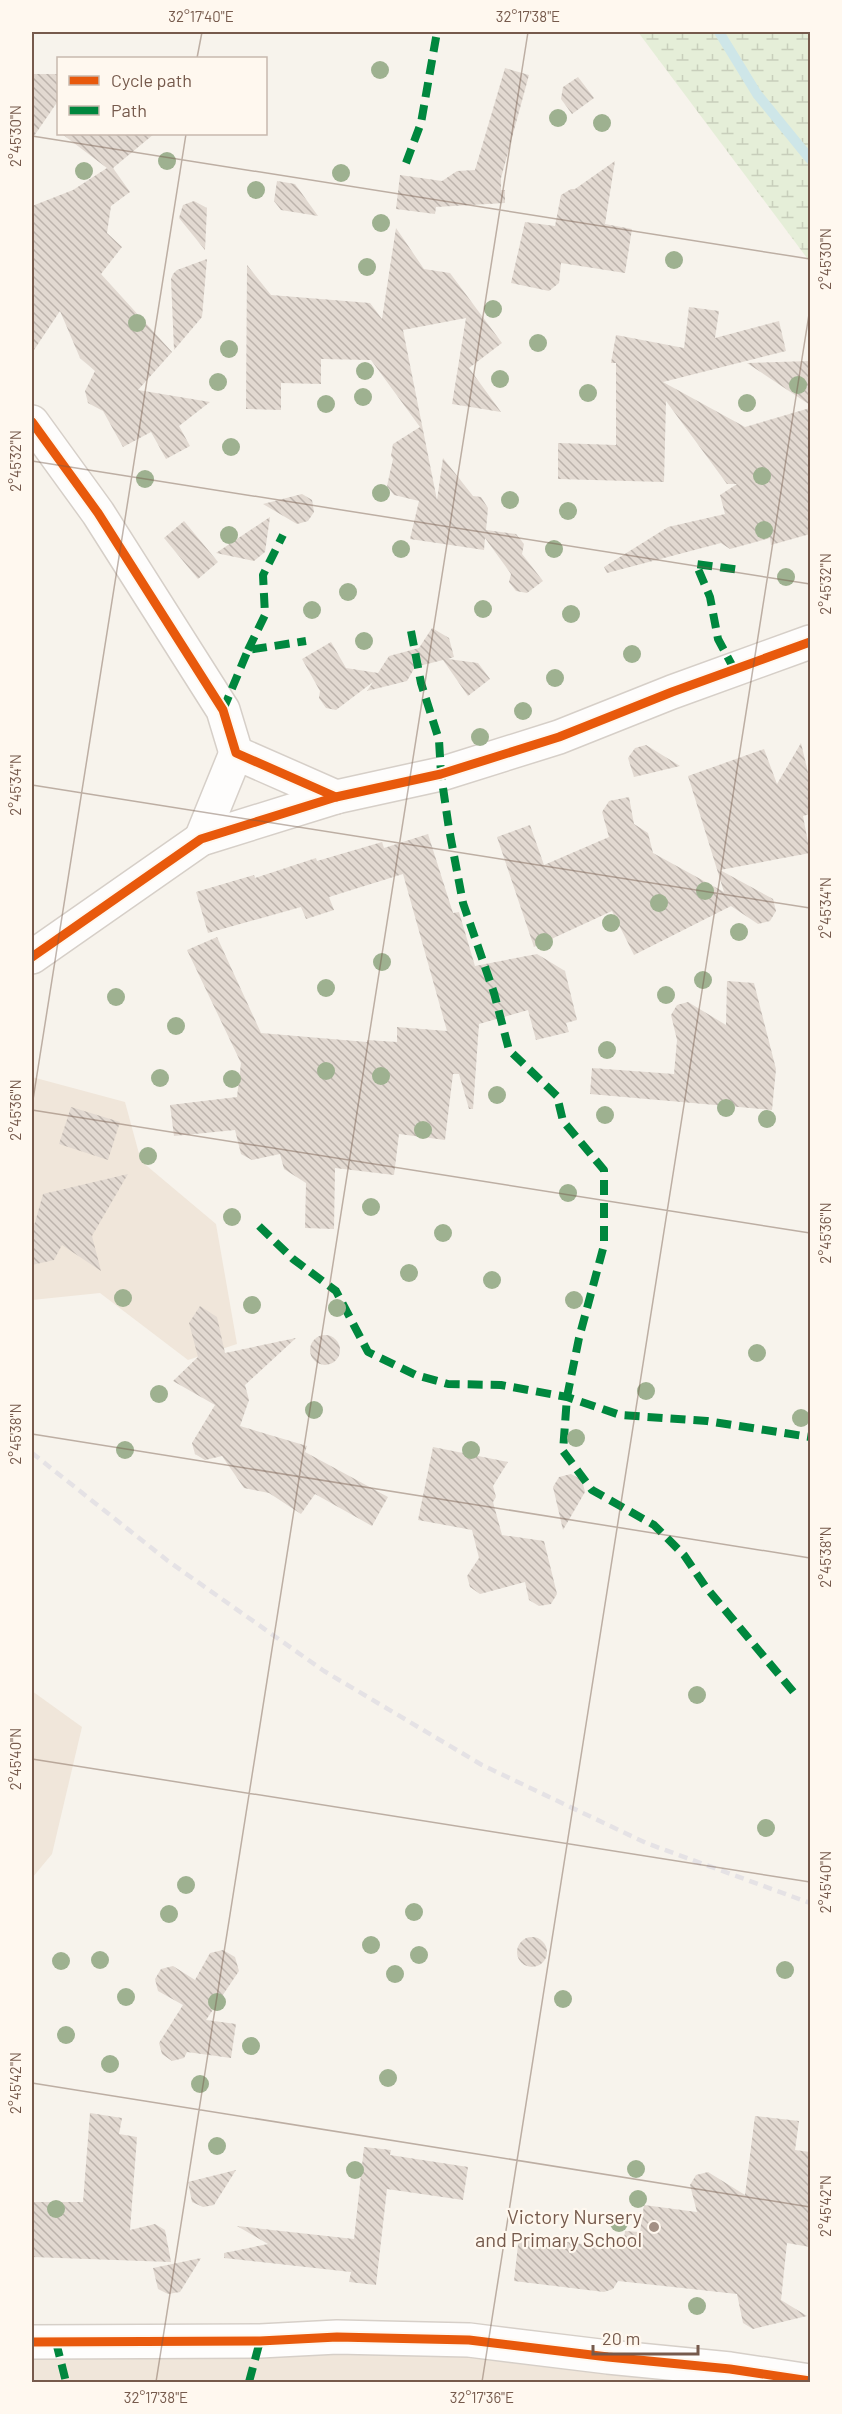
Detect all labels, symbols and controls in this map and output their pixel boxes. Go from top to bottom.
text: 32°17'40"E [168,7,234,25]
text: 32°17'38"E [496,7,560,25]
legend [57,57,267,135]
text: Cycle path [111,69,192,91]
text: Path [111,99,147,121]
text: 2°45'30"N [6,105,24,167]
text: 2°45'30"N [816,228,834,290]
text: 2°45'32"N [6,430,24,492]
text: 2°45'32"N [816,553,834,615]
text: 2°45'34"N [6,754,24,816]
text: 2°45'34"N [816,877,834,939]
text: 2°45'36"N [6,1079,24,1141]
text: 2°45'36"N [816,1202,834,1264]
text: 2°45'38"N [6,1403,24,1465]
text: 2°45'38"N [816,1526,834,1588]
text: 2°45'40"N [6,1728,24,1790]
text: 2°45'40"N [816,1851,834,1913]
text: 2°45'42"N [6,2052,24,2114]
text: 2°45'42"N [816,2175,834,2237]
place label: Victory Nursery and Primary School [475,2204,642,2251]
marker: Victory Nursery and Primary School [647,2220,661,2234]
scale bar [593,2318,698,2356]
text: 20 m [602,2327,640,2349]
text: 32°17'38"E [124,2388,188,2406]
text: 32°17'36"E [450,2388,514,2406]

